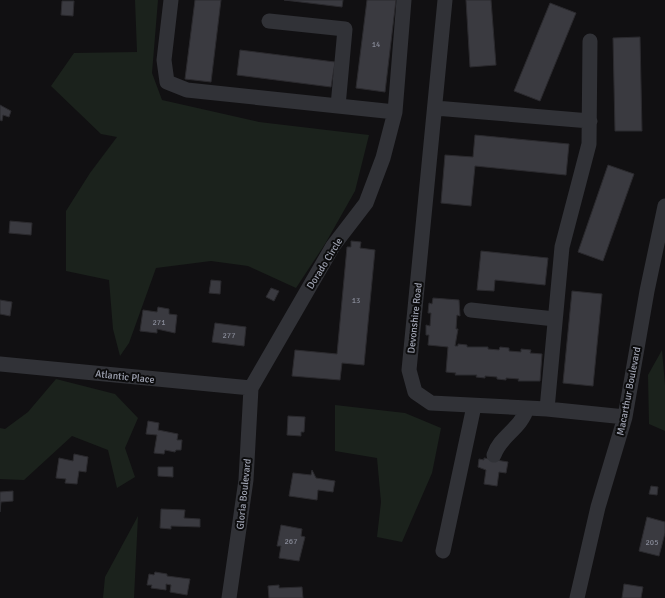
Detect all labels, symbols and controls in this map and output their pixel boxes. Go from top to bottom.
house number: 14 [372,39,381,49]
street label: Dorado Circle [304,236,345,291]
street label: Devonshire Road [405,282,425,354]
house number: 13 [352,295,360,305]
house number: 271 [153,317,165,327]
house number: 277 [223,330,235,340]
street label: Macarthur Boulevard [615,346,643,437]
street label: Atlantic Place [95,368,155,386]
street label: Gloria Boulevard [234,458,254,530]
house number: 267 [285,536,297,546]
house number: 205 [646,537,658,547]

